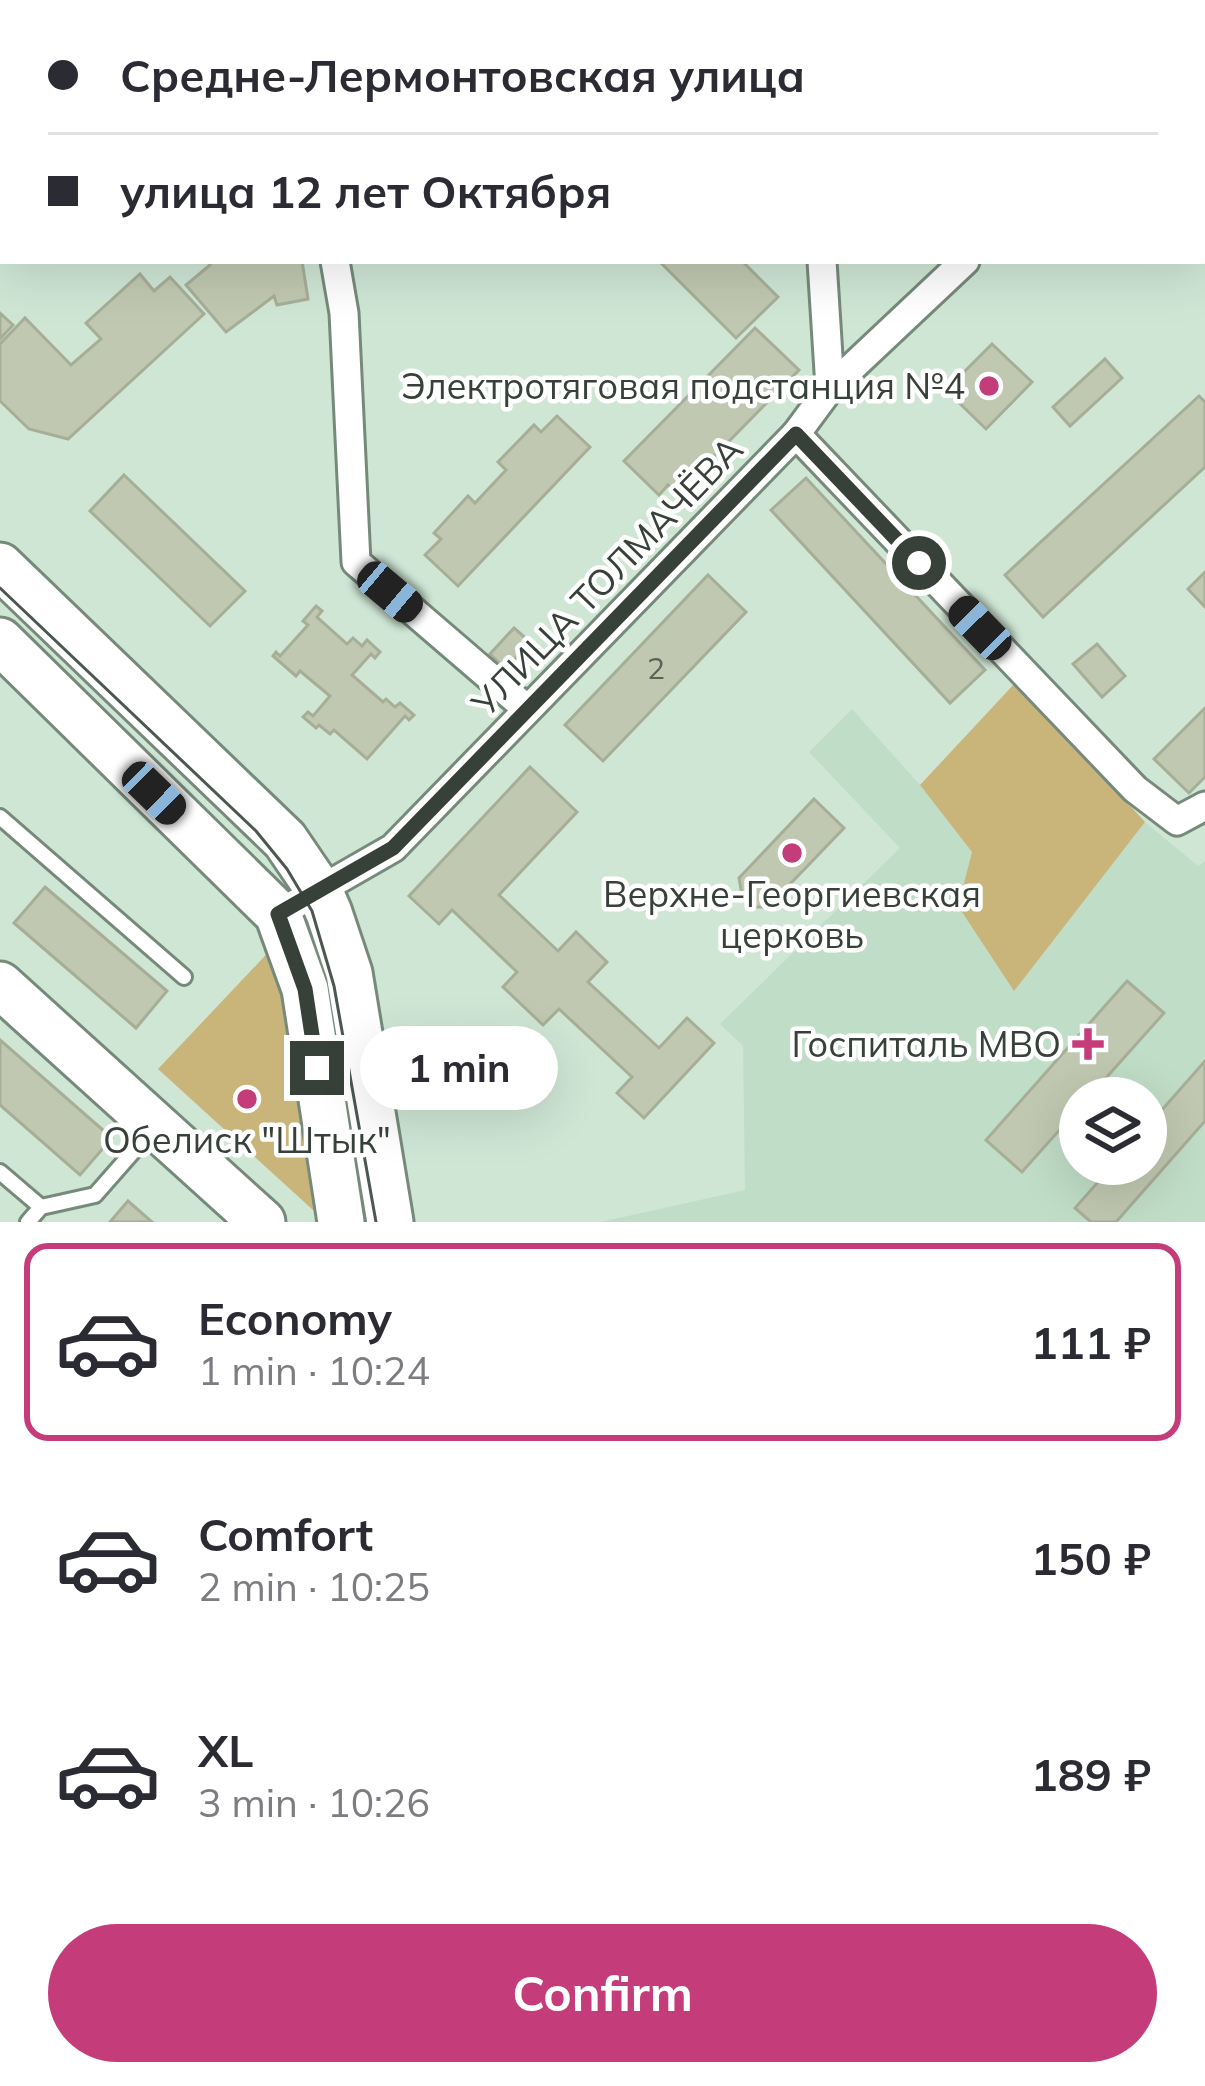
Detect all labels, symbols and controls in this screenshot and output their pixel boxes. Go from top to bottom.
text: Средне-Лермонтовская улица [120,47,805,103]
text: улица 12 лет Октября [120,163,611,219]
place label: Электротяговая подстанция №4 [401,363,965,408]
marker: Электротяговая подстанция №4 [976,373,1002,399]
street label: УЛИЦА ТОЛМАЧЁВА [461,427,752,725]
route start [892,536,946,590]
car [351,555,429,629]
car [942,590,1018,666]
house number: 2 [647,649,665,687]
car [116,755,192,831]
marker: Верхне-Георгиевская церковь [779,840,805,866]
place label: Верхне-Георгиевская церковь [603,871,981,957]
place label: Госпиталь МВО [792,1021,1061,1066]
callout: 1 min [359,1026,557,1110]
marker: Госпиталь МВО [1072,1028,1104,1060]
route end [290,1041,344,1095]
text: 1 min [408,1043,510,1092]
map controls [1059,1077,1167,1185]
button: layers [1059,1077,1167,1185]
marker: Обелиск "Штык" [234,1086,260,1112]
place label: Обелиск "Штык" [103,1117,391,1162]
icon: car [54,1288,162,1396]
text: Economy [198,1290,392,1346]
text: 111 ₽ [1031,1314,1151,1370]
text: 1 min · 10:24 [198,1346,430,1395]
icon: car [54,1504,162,1612]
text: Comfort [198,1506,373,1562]
text: 150 ₽ [1031,1530,1151,1586]
text: 2 min · 10:25 [198,1562,430,1611]
icon: car [54,1720,162,1828]
text: XL [198,1722,253,1778]
text: 189 ₽ [1031,1746,1151,1802]
text: 3 min · 10:26 [198,1778,430,1827]
button: Confirm [48,1924,1157,2062]

